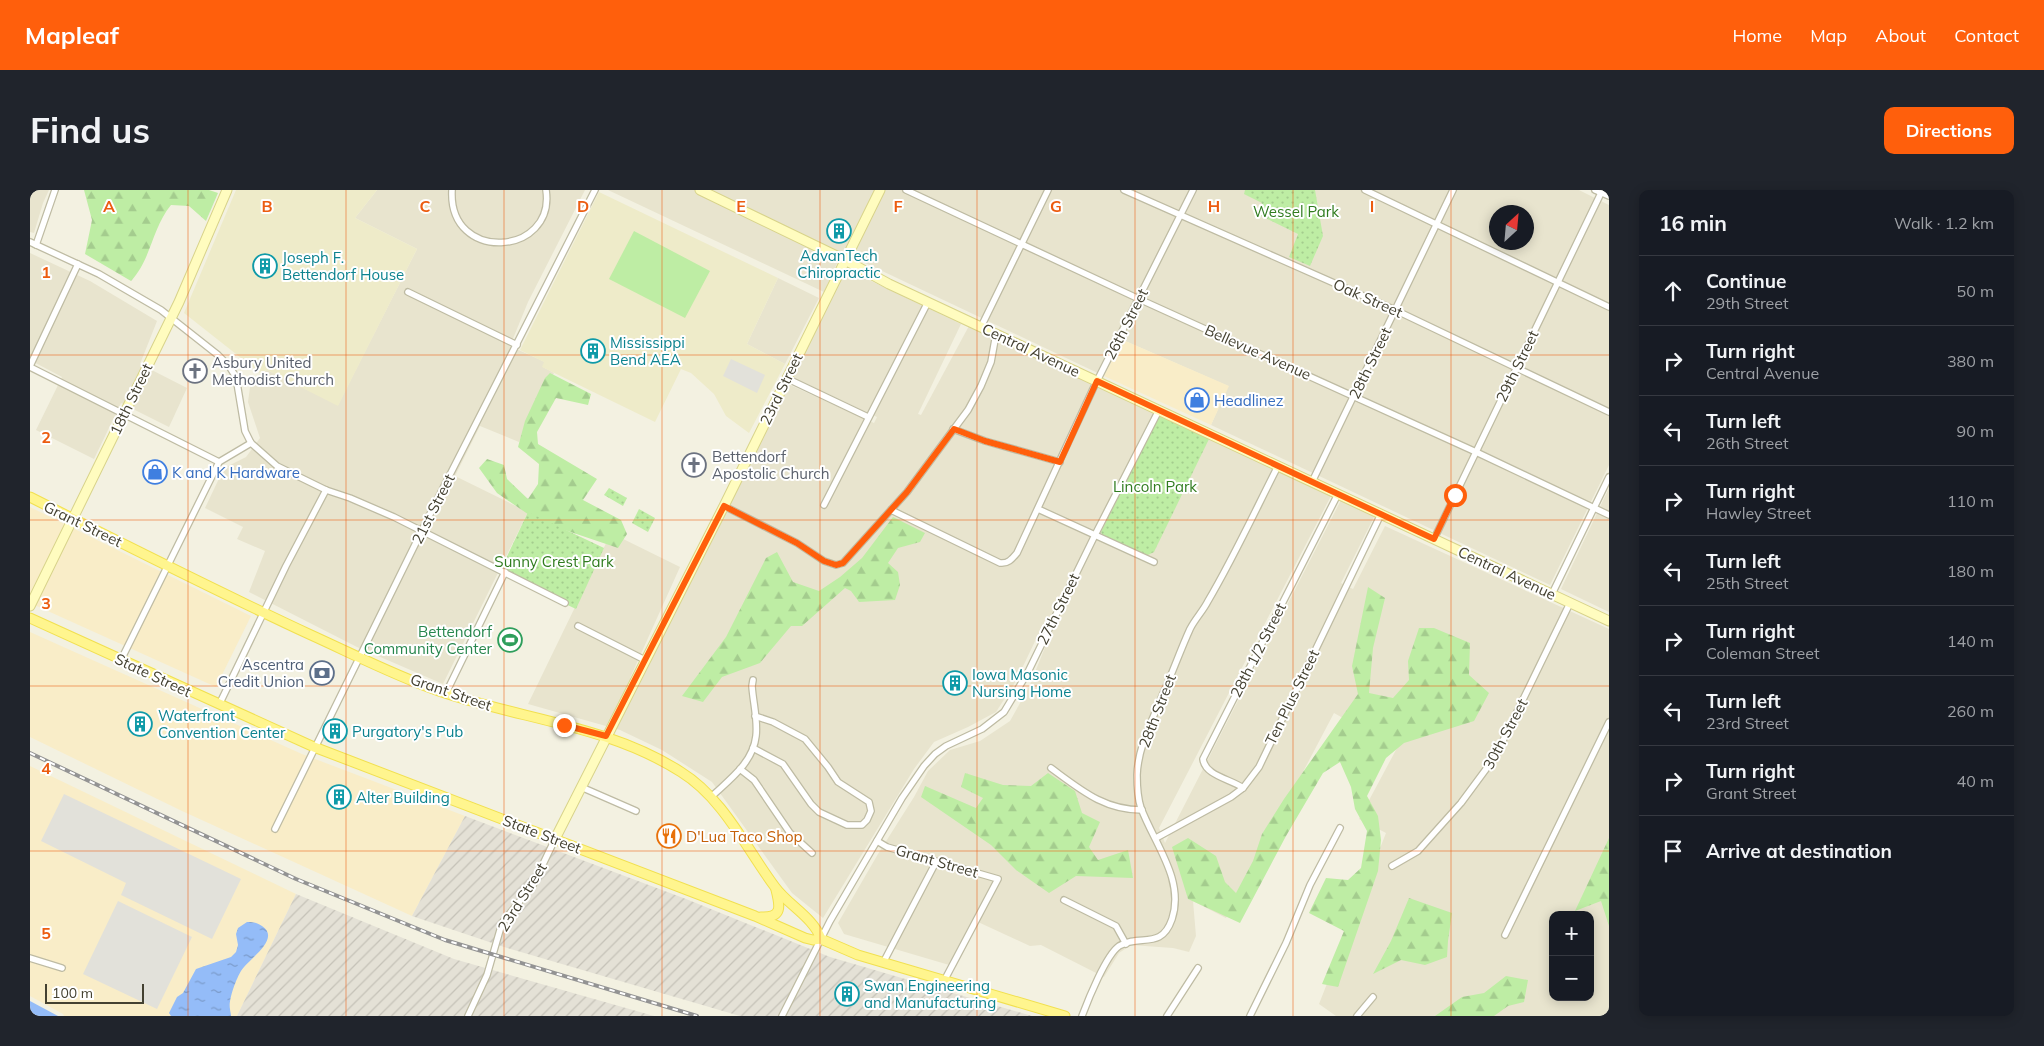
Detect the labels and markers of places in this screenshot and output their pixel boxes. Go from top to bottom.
building icon: AdvanTech Chiropractic [826,218,852,244]
place label: AdvanTech Chiropractic [797,246,881,282]
place label: Joseph F. Bettendorf House [282,248,404,284]
building icon: Joseph F. Bettendorf House [252,253,278,279]
place label: Mississippi Bend AEA [610,333,685,369]
building icon: Mississippi Bend AEA [580,338,606,364]
place label: Asbury United Methodist Church [212,353,334,389]
church icon: Asbury United Methodist Church [182,358,208,384]
shop icon: Headlinez [1184,387,1210,413]
place label: Headlinez [1214,391,1284,410]
place label: Bettendorf Apostolic Church [712,447,829,483]
church icon: Bettendorf Apostolic Church [681,452,707,478]
shop icon: K and K Hardware [142,459,168,485]
place label: K and K Hardware [172,463,300,482]
place label: Bettendorf Community Center [364,622,493,658]
sports icon: Bettendorf Community Center [497,627,523,653]
place label: Ascentra Credit Union [218,655,304,691]
bank icon: Ascentra Credit Union [309,660,335,686]
place label: Iowa Masonic Nursing Home [972,665,1071,701]
building icon: Iowa Masonic Nursing Home [942,670,968,696]
place label: Waterfront Convention Center [158,706,286,742]
building icon: Waterfront Convention Center [127,711,153,737]
building icon: Purgatory's Pub [322,718,348,744]
place label: Purgatory's Pub [352,722,463,741]
building icon: Alter Building [326,784,352,810]
place label: Alter Building [356,788,450,807]
restaurant icon: D'Lua Taco Shop [656,823,682,849]
place label: D'Lua Taco Shop [686,827,803,846]
place label: Swan Engineering and Manufacturing [864,976,996,1012]
building icon: Swan Engineering and Manufacturing [834,981,860,1007]

